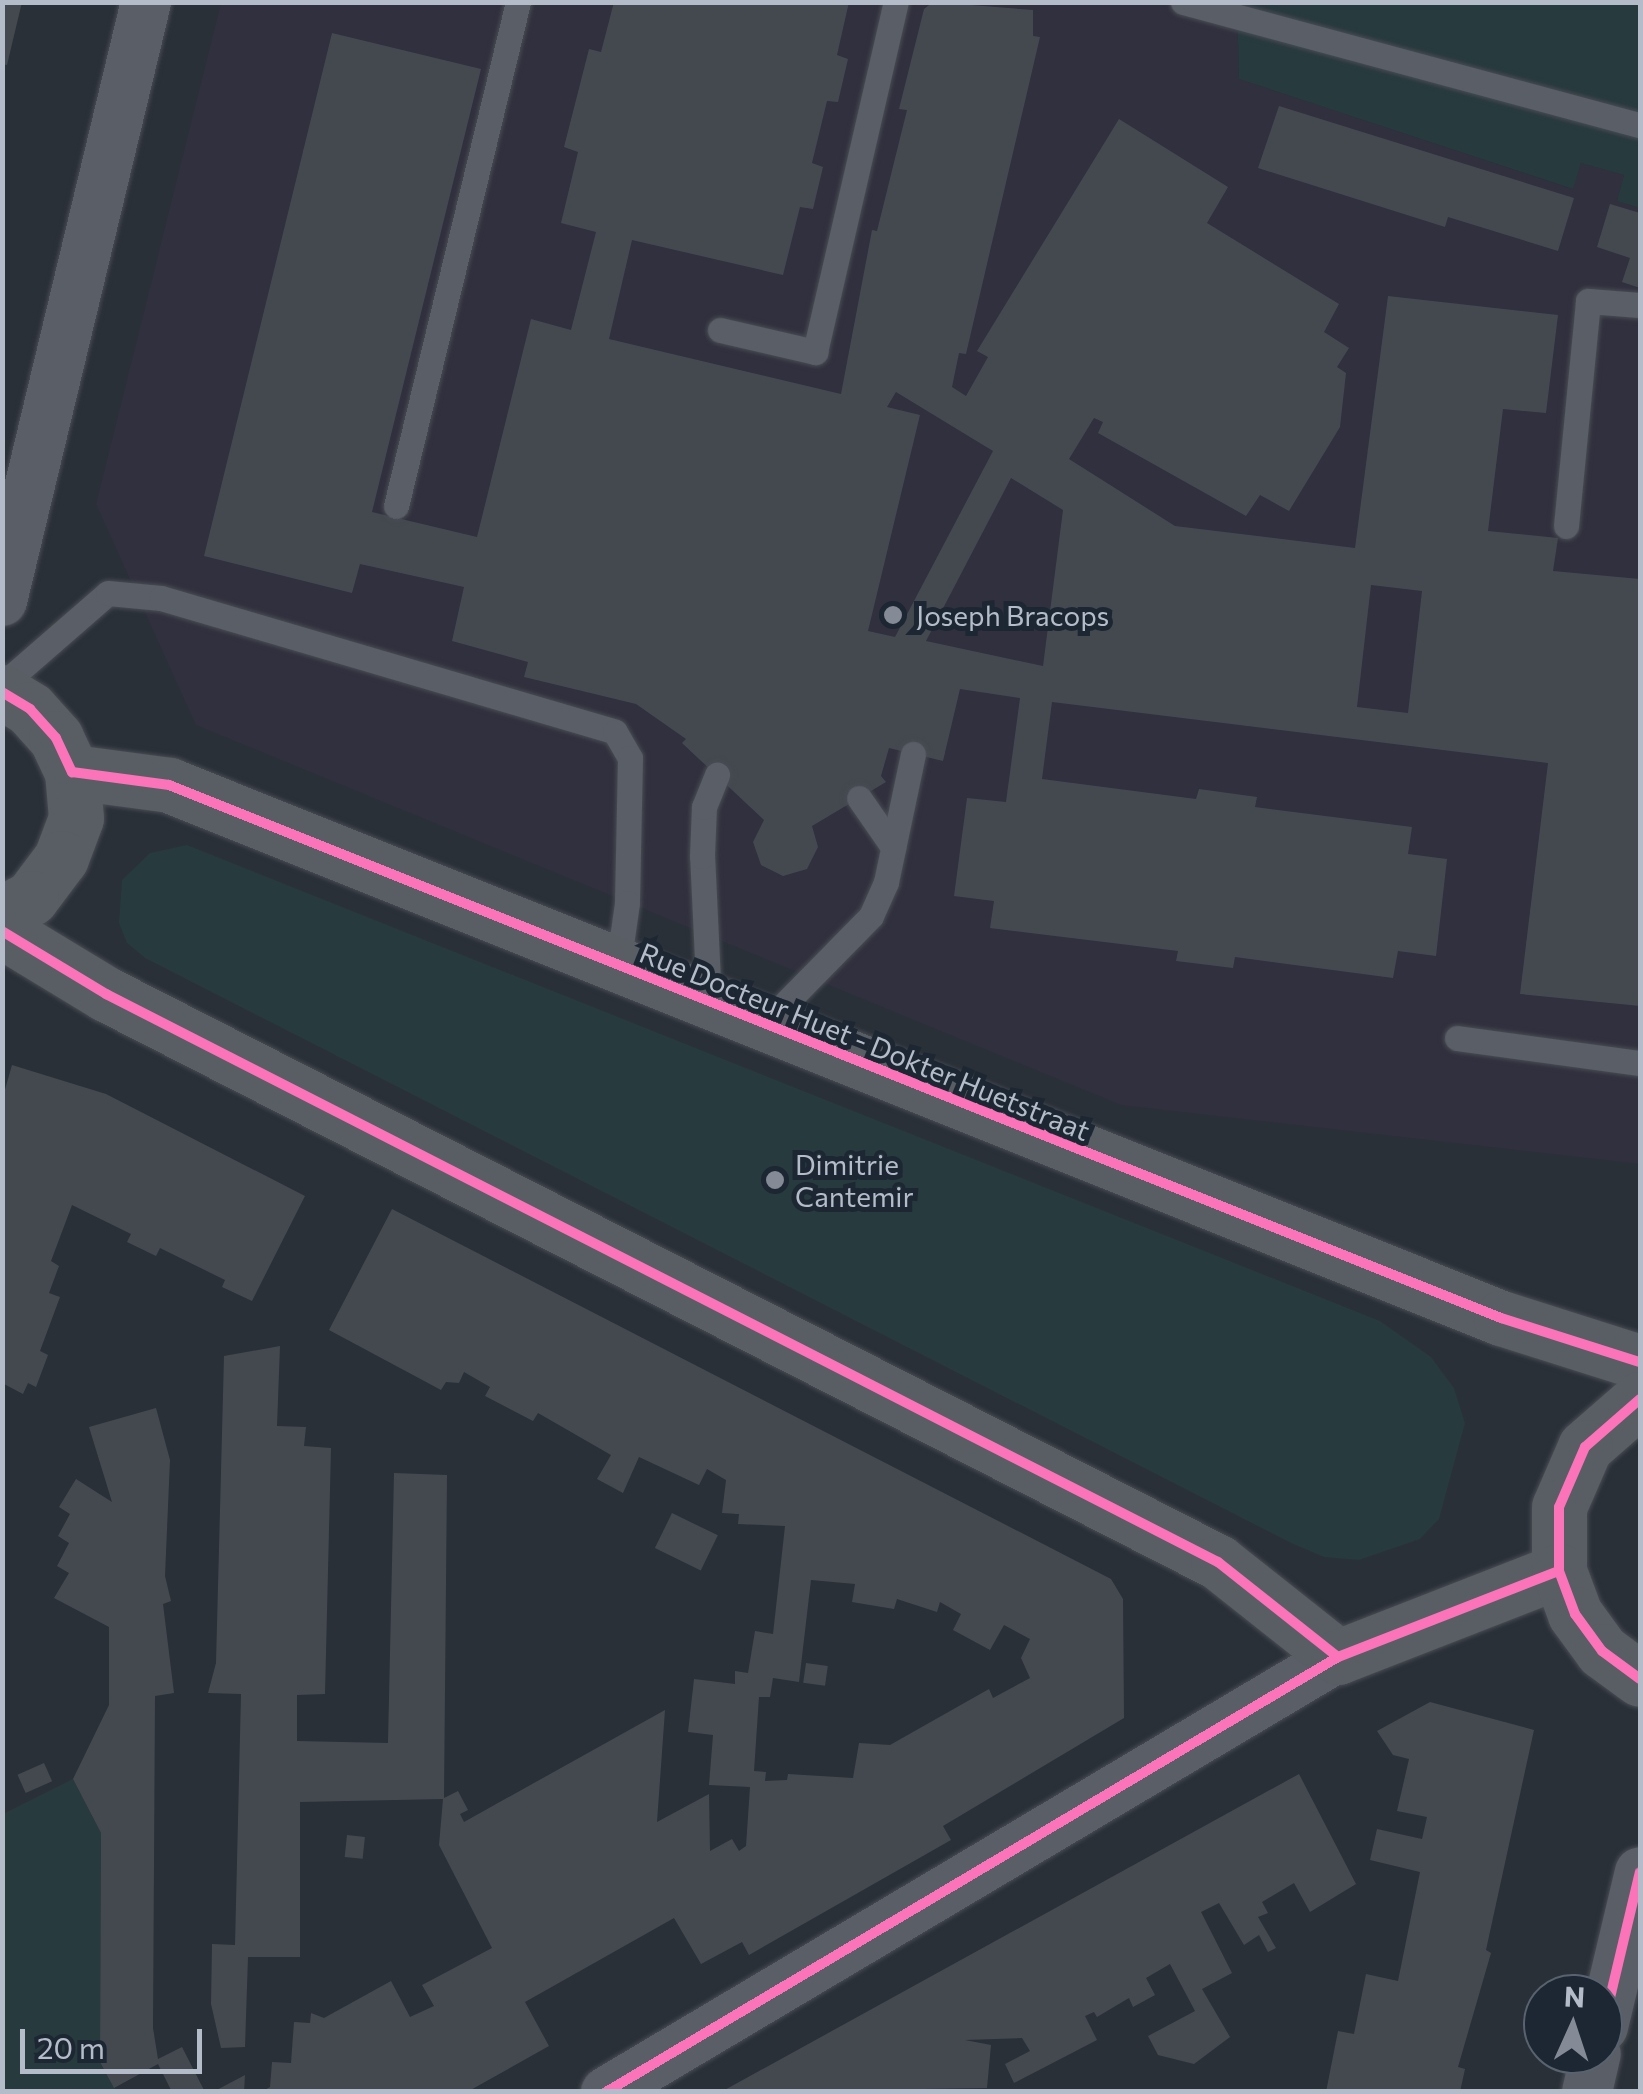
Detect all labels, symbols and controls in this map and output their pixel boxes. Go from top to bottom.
place label: Joseph Bracops [916,598,1109,632]
marker: Joseph Bracops [880,602,906,628]
street label: Rue Docteur Huet - Dokter Huetstraat [635,935,1095,1147]
place label: Dimitrie Cantemir [795,1147,914,1213]
marker: Dimitrie Cantemir [764,1169,786,1191]
north arrow [1523,1974,1623,2074]
text: N [1563,1979,1586,2014]
scale bar [25,2009,208,2071]
text: 20 m [37,2028,105,2065]

